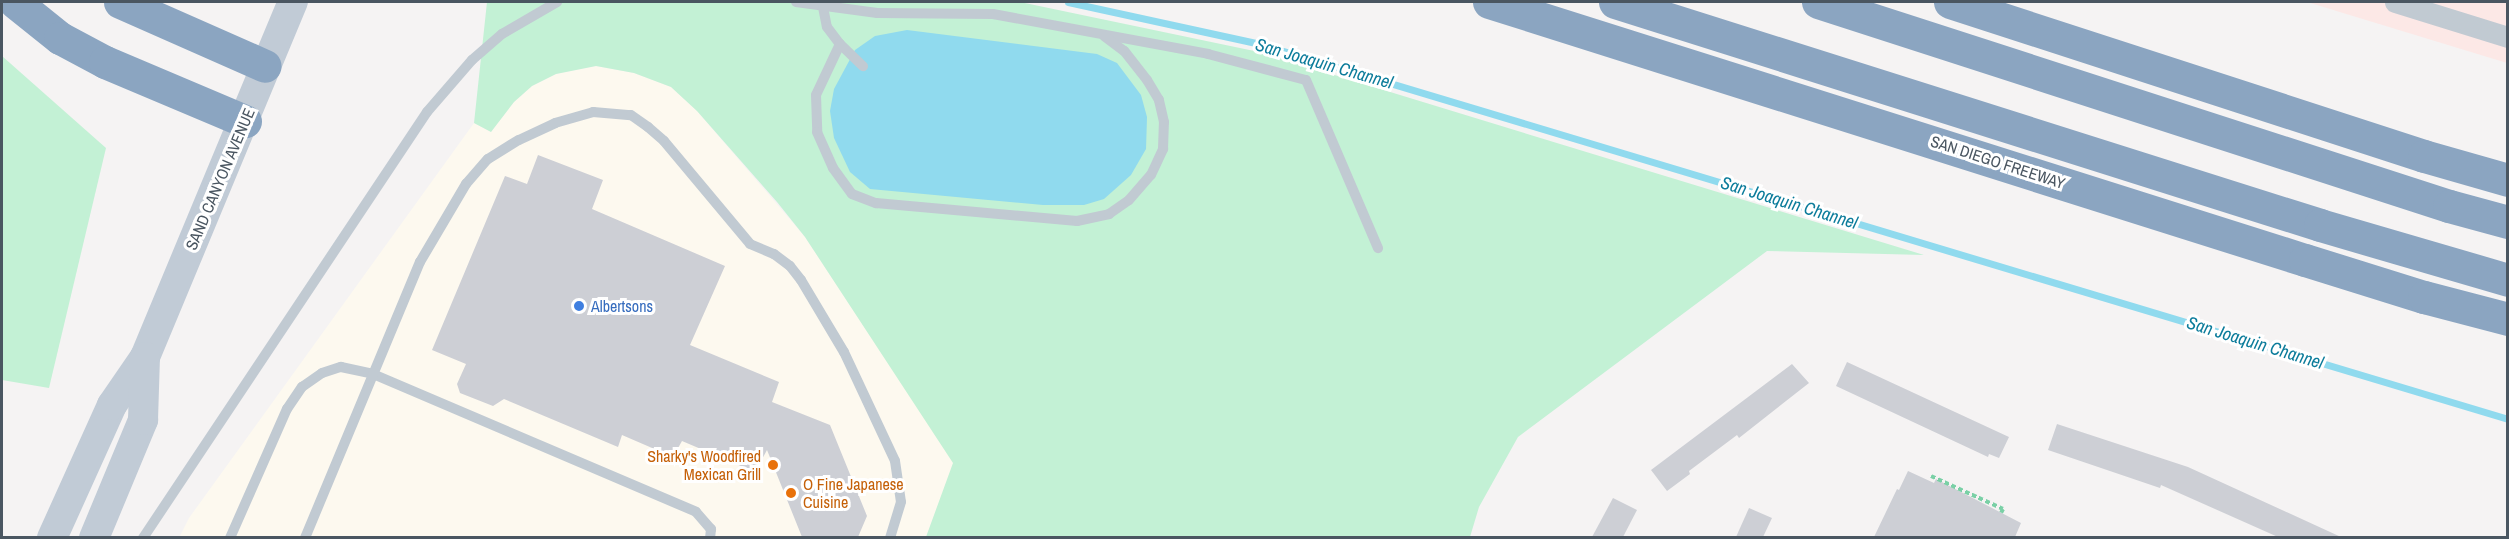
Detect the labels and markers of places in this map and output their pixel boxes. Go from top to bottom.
place label: Albertsons [591,296,653,316]
marker: Albertsons [572,299,586,313]
place label: Sharky's Woodfired Mexican Grill [647,446,761,484]
marker: Sharky's Woodfired Mexican Grill [766,458,780,472]
place label: O Fine Japanese Cuisine [803,474,904,512]
marker: O Fine Japanese Cuisine [784,486,798,500]

